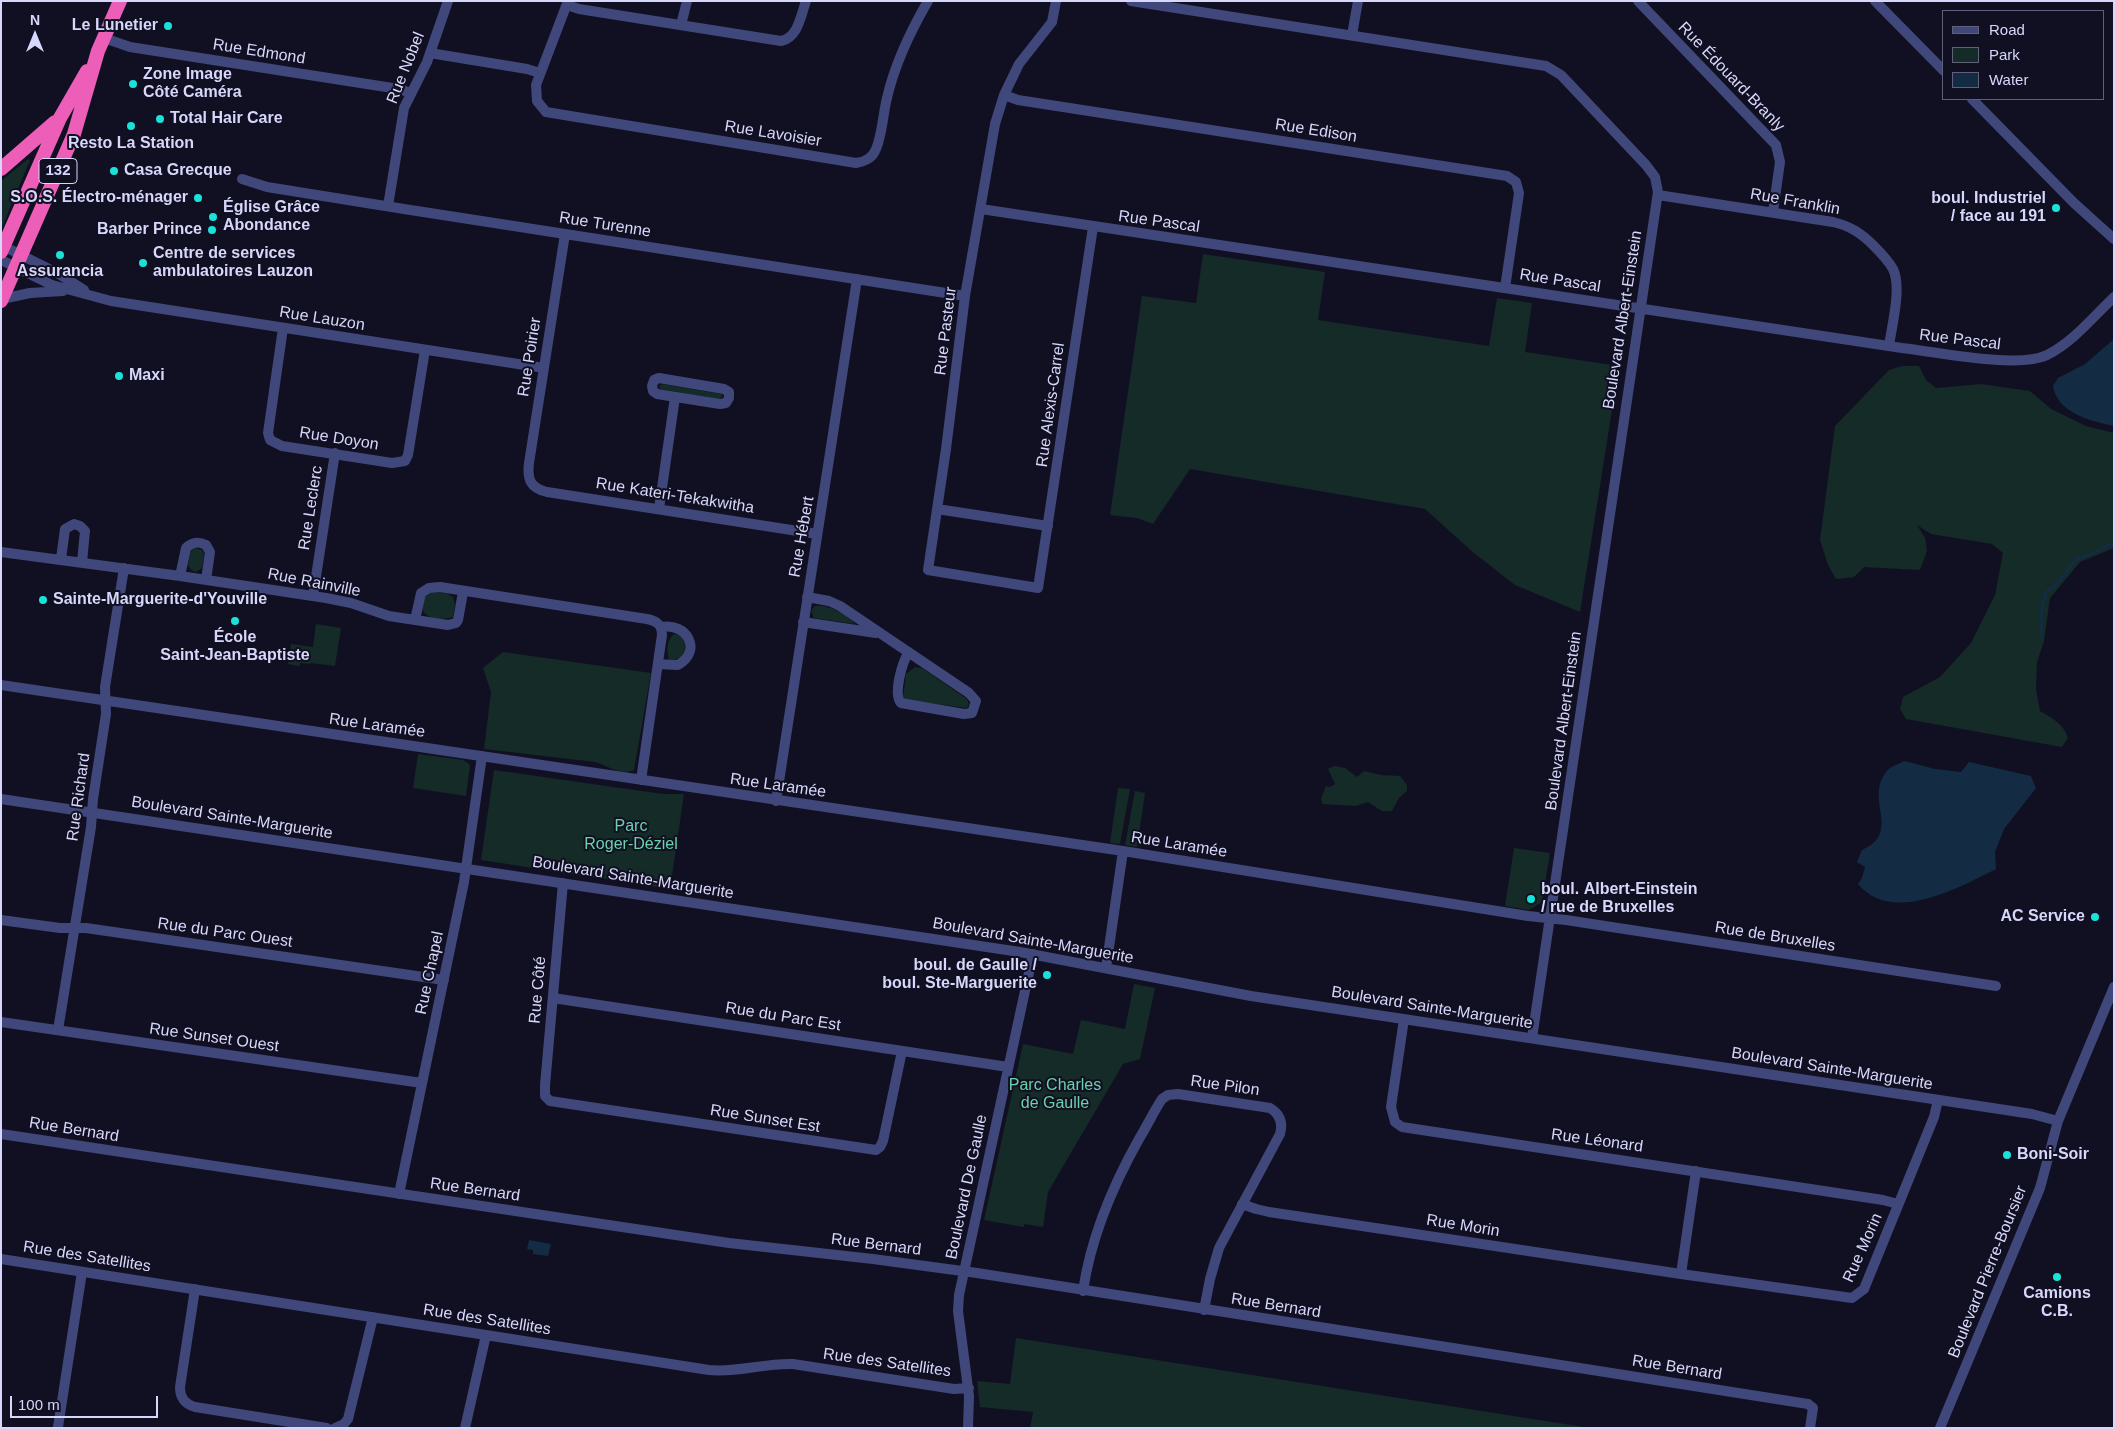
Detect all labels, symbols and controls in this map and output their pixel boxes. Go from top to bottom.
north arrow [10,10,60,60]
legend [1942,10,2105,100]
text: N [30,12,40,28]
place label: Le Lunetier [72,16,158,36]
street label: Rue Édouard-Branly [1674,18,1788,136]
marker: Le Lunetier [162,20,174,32]
text: Road [1989,21,2025,38]
street label: Rue Nobel [383,29,429,107]
street label: Rue Edmond [211,35,307,69]
text: Park [1989,46,2020,63]
place label: Zone Image Côté Caméra [143,65,242,103]
text: Water [1989,71,2028,88]
marker: Zone Image Côté Caméra [127,78,139,90]
place label: Total Hair Care [170,109,283,129]
marker: Total Hair Care [154,113,166,125]
street label: Rue Edison [1274,115,1358,147]
street label: Rue Lavoisier [723,117,823,151]
marker: Resto La Station [125,120,137,132]
place label: Resto La Station [68,134,194,154]
road number: 132 [39,158,77,184]
place label: Casa Grecque [124,161,232,181]
marker: Casa Grecque [108,165,120,177]
street label: Rue Franklin [1749,185,1841,219]
place label: S.O.S. Électro-ménager [10,188,188,208]
place label: boul. Industriel / face au 191 [1931,189,2046,227]
marker: S.O.S. Électro-ménager [192,192,204,204]
place label: Église Grâce Abondance [223,198,320,236]
marker: boul. Industriel / face au 191 [2050,202,2062,214]
street label: Rue Pascal [1117,207,1201,237]
street label: Rue Turenne [558,208,652,242]
marker: Église Grâce Abondance [207,211,219,223]
place label: Barber Prince [97,220,202,240]
marker: Barber Prince [206,224,218,236]
street label: Boulevard Albert-Einstein [1599,229,1647,411]
place label: Centre de services ambulatoires Lauzon [153,244,313,282]
marker: Assurancia [54,249,66,261]
marker: Centre de services ambulatoires Lauzon [137,257,149,269]
place label: Assurancia [17,262,103,282]
street label: Rue Pascal [1518,265,1602,297]
street label: Rue Pasteur [931,286,961,376]
street label: Rue Lauzon [278,303,366,335]
street label: Rue Poirier [514,316,546,398]
street label: Rue Pascal [1918,325,2002,355]
street label: Rue Alexis-Carrel [1033,342,1069,468]
place label: Maxi [129,366,165,386]
marker: Maxi [113,370,125,382]
street label: Rue Doyon [298,423,380,455]
street label: Rue Leclerc [295,464,327,552]
street label: Rue Kateri-Tekakwitha [594,474,756,518]
street label: Rue Hébert [785,495,819,579]
street label: Rue Rainville [266,565,362,601]
place label: Sainte-Marguerite-d'Youville [53,590,267,610]
marker: Sainte-Marguerite-d'Youville [37,594,49,606]
marker: École Saint-Jean-Baptiste [229,615,241,627]
place label: École Saint-Jean-Baptiste [160,628,310,666]
street label: Boulevard Albert-Einstein [1542,630,1586,812]
street label: Rue Laramée [328,710,426,742]
street label: Rue Richard [63,752,95,842]
street label: Rue Laramée [729,770,827,802]
street label: Boulevard Sainte-Marguerite [130,793,334,843]
park label: Parc Roger-Déziel [584,817,678,855]
street label: Rue Laramée [1130,828,1228,862]
street label: Boulevard Sainte-Marguerite [531,853,735,903]
place label: boul. Albert-Einstein / rue de Bruxelles [1541,880,1697,918]
marker: boul. Albert-Einstein / rue de Bruxelles [1525,893,1537,905]
place label: AC Service [2001,907,2085,927]
marker: AC Service [2089,911,2101,923]
street label: Rue du Parc Ouest [156,914,294,952]
street label: Boulevard Sainte-Marguerite [931,914,1135,968]
street label: Rue de Bruxelles [1713,918,1837,956]
street label: Rue Chapel [412,930,448,1016]
street label: Rue Côté [525,955,551,1025]
place label: boul. de Gaulle / boul. Ste-Marguerite [882,956,1037,994]
marker: boul. de Gaulle / boul. Ste-Marguerite [1041,969,1053,981]
street label: Boulevard Sainte-Marguerite [1330,983,1534,1033]
street label: Rue du Parc Est [724,998,842,1036]
street label: Rue Sunset Ouest [148,1019,280,1057]
street label: Boulevard Sainte-Marguerite [1730,1044,1934,1094]
street label: Rue Pilon [1189,1072,1261,1100]
park label: Parc Charles de Gaulle [1009,1076,1101,1114]
street label: Rue Sunset Est [709,1101,821,1137]
street label: Rue Bernard [28,1113,120,1147]
street label: Boulevard De Gaulle [942,1113,992,1261]
street label: Rue Léonard [1550,1125,1644,1157]
place label: Boni-Soir [2017,1145,2089,1165]
marker: Boni-Soir [2001,1149,2013,1161]
street label: Rue Bernard [429,1174,521,1206]
street label: Boulevard Pierre-Boursier [1945,1183,2031,1361]
street label: Rue Morin [1839,1210,1887,1286]
street label: Rue Morin [1425,1211,1501,1241]
street label: Rue Bernard [830,1230,922,1260]
street label: Rue des Satellites [22,1237,152,1277]
marker: Camions C.B. [2051,1271,2063,1283]
place label: Camions C.B. [2023,1284,2091,1322]
street label: Rue Bernard [1230,1289,1322,1323]
street label: Rue des Satellites [422,1300,552,1340]
street label: Rue des Satellites [822,1345,952,1381]
street label: Rue Bernard [1631,1351,1723,1385]
scale bar [12,1386,160,1418]
text: 100 m [18,1396,60,1413]

